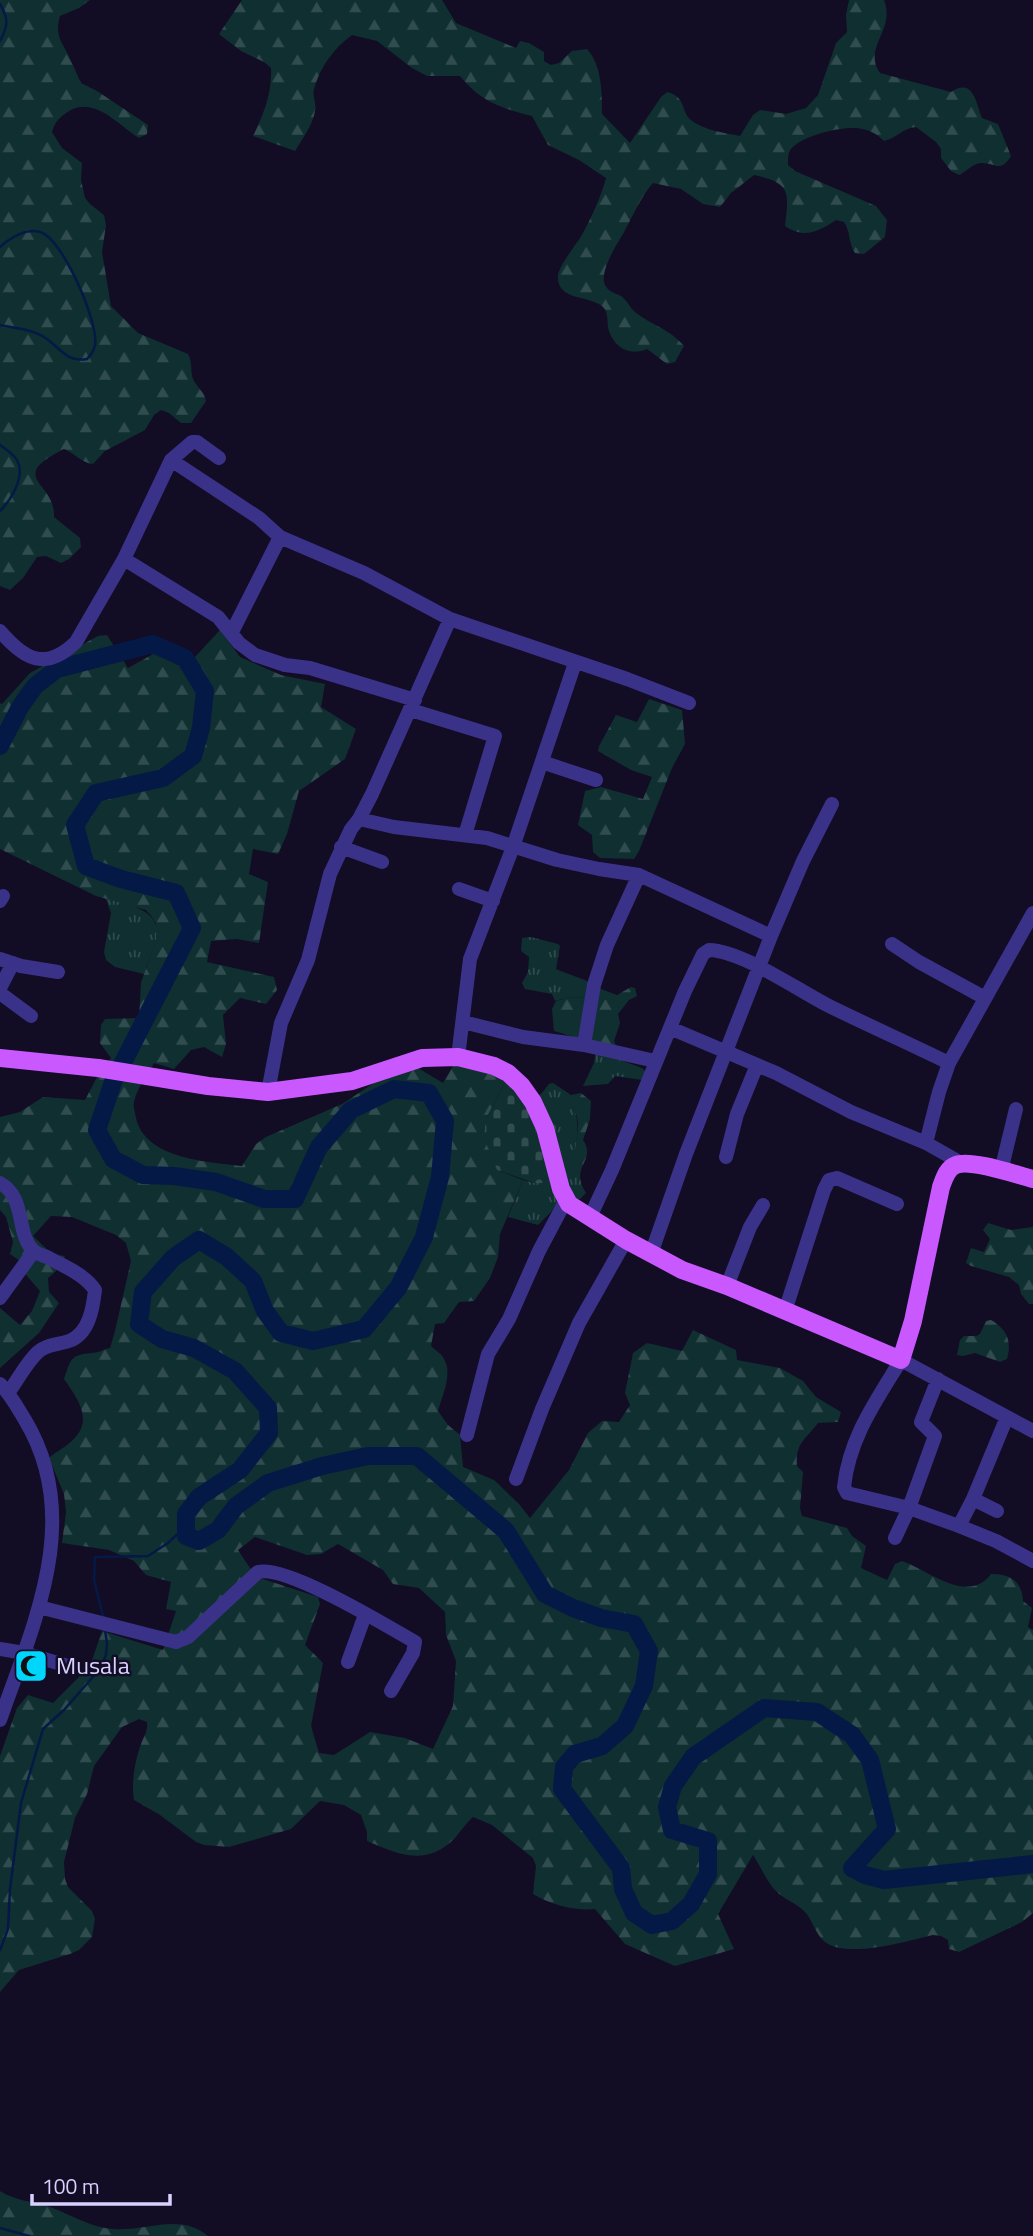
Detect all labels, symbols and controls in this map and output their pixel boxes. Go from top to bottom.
mosque icon: Musala [12,1647,50,1685]
place label: Musala [56,1647,130,1683]
scale bar [32,2162,170,2206]
text: 100 m [42,2170,99,2202]

